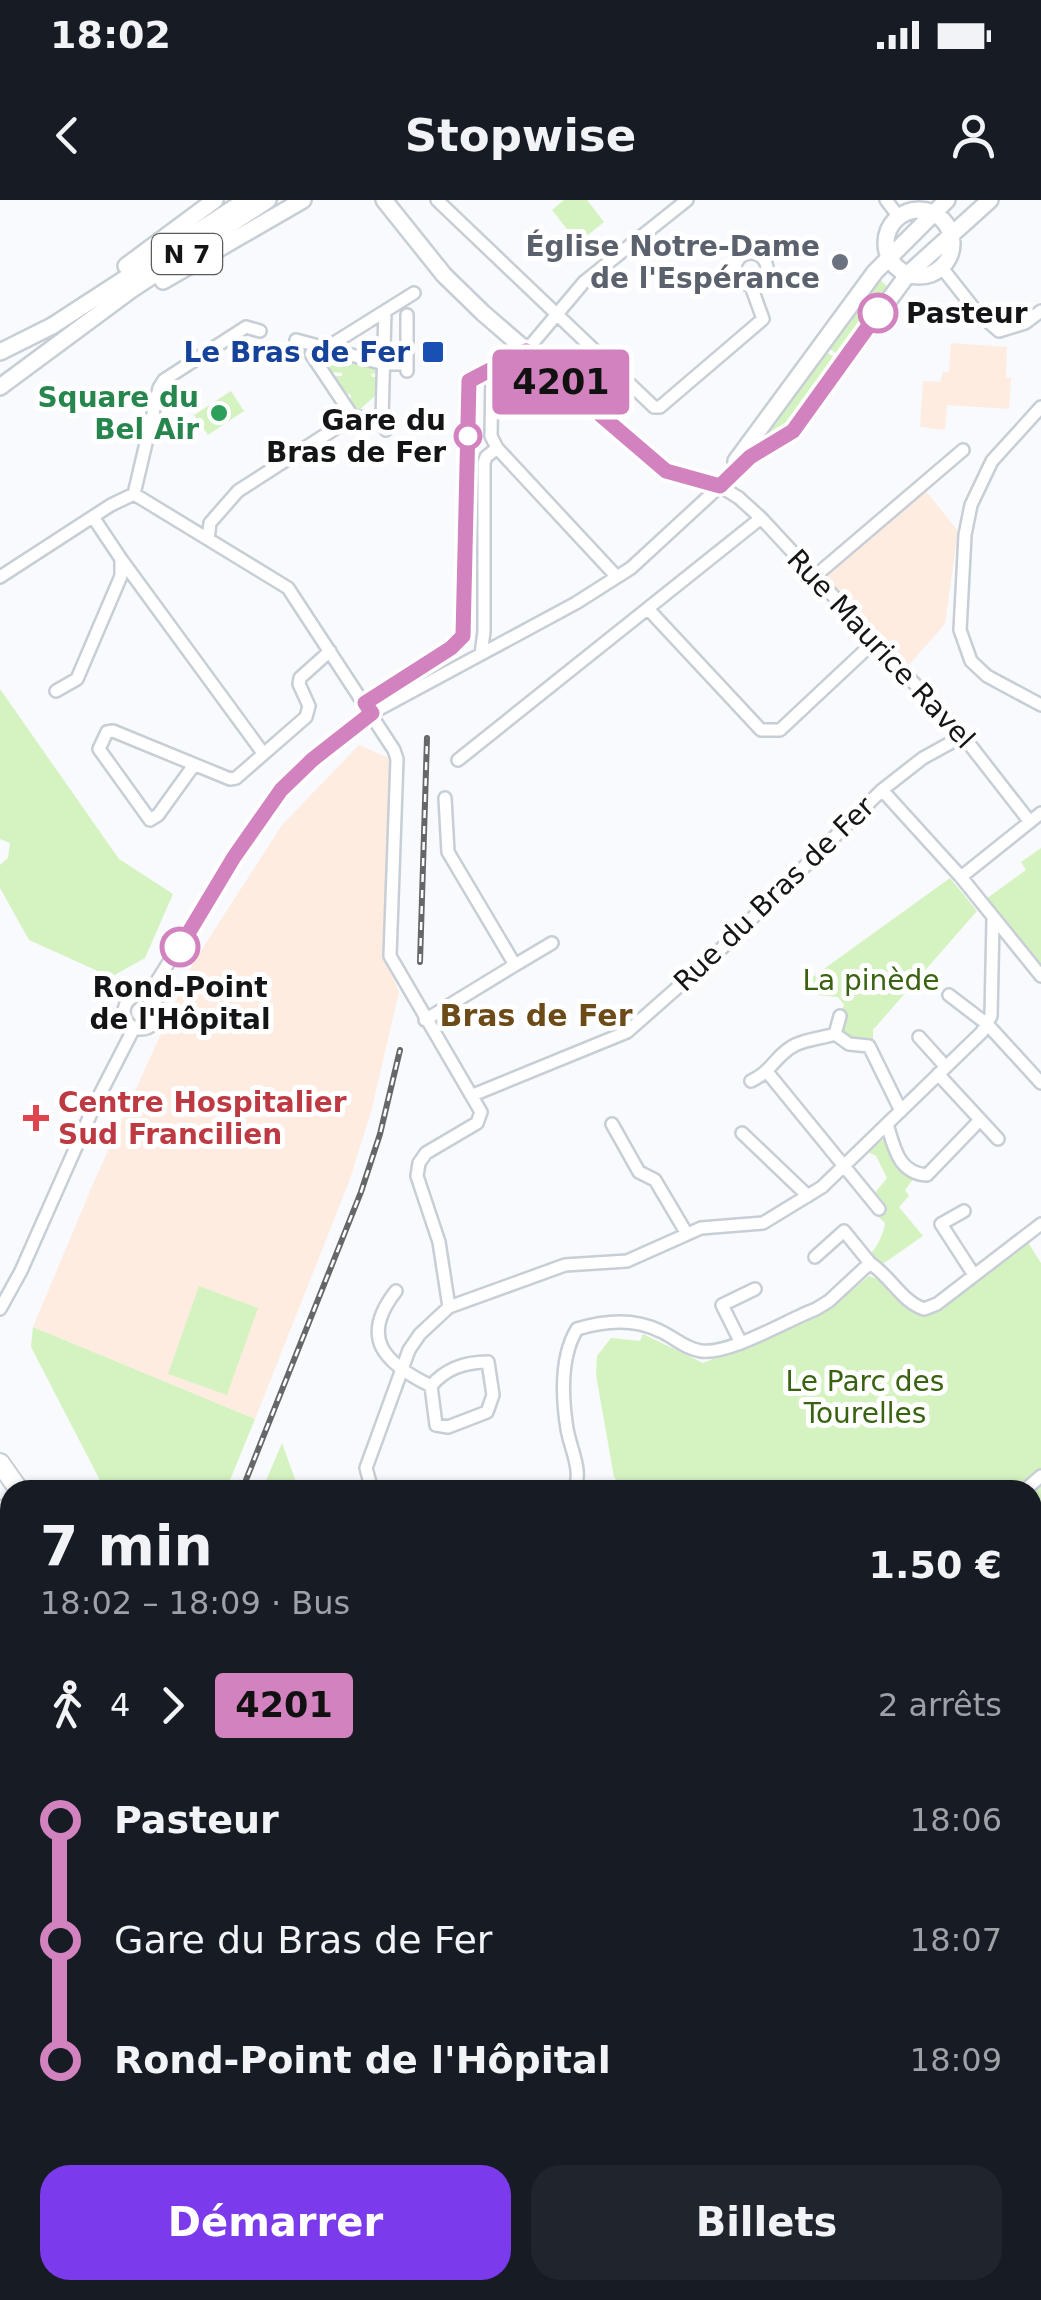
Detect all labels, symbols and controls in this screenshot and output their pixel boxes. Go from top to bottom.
text: 18:02 [50,13,171,57]
icon: back [40,108,95,163]
icon: person [946,108,1001,163]
text: Stopwise [405,109,636,162]
place label: Église Notre-Dame de l'Espérance [525,229,820,295]
road number: N 7 [152,234,222,274]
marker: Église Notre-Dame de l'Espérance [829,251,851,273]
marker: Pasteur [859,294,897,332]
place label: Pasteur [906,297,1028,330]
place label: Le Bras de Fer [183,336,410,369]
marker: Le Bras de Fer [420,339,446,365]
line badge: 4201 [491,350,631,414]
text: 4201 [512,362,610,402]
place label: Square du Bel Air [37,381,199,446]
marker: Square du Bel Air [208,402,230,424]
place label: Gare du Bras de Fer [266,404,446,469]
marker: Gare du Bras de Fer [455,423,481,449]
street label: Rue Maurice Ravel [780,543,982,755]
street label: Rue du Bras de Fer [667,790,881,998]
marker: Rond-Point de l'Hôpital [161,928,199,966]
park label: La pinède [802,964,940,997]
place label: Rond-Point de l'Hôpital [89,971,271,1036]
district label: Bras de Fer [440,998,633,1033]
place label: Centre Hospitalier Sud Francilien [58,1086,347,1151]
marker: Centre Hospitalier Sud Francilien [23,1105,49,1131]
park label: Le Parc des Tourelles [786,1365,944,1430]
text: 7 min [40,1514,213,1578]
text: 1.50 € [869,1543,1002,1587]
text: 18:02 – 18:09 · Bus [40,1584,350,1622]
icon: walk [40,1678,95,1733]
icon: forward [145,1678,200,1733]
text: 4201 [235,1685,333,1725]
text: 4 [110,1686,130,1724]
text: 2 arrêts [878,1686,1002,1724]
text: Pasteur [114,1798,279,1842]
text: 18:06 [910,1801,1002,1839]
text: Gare du Bras de Fer [114,1918,492,1962]
text: 18:07 [910,1921,1002,1959]
text: Rond-Point de l'Hôpital [114,2038,611,2082]
text: 18:09 [910,2041,1002,2079]
button: Démarrer [40,2165,511,2280]
button: Billets [531,2165,1002,2280]

